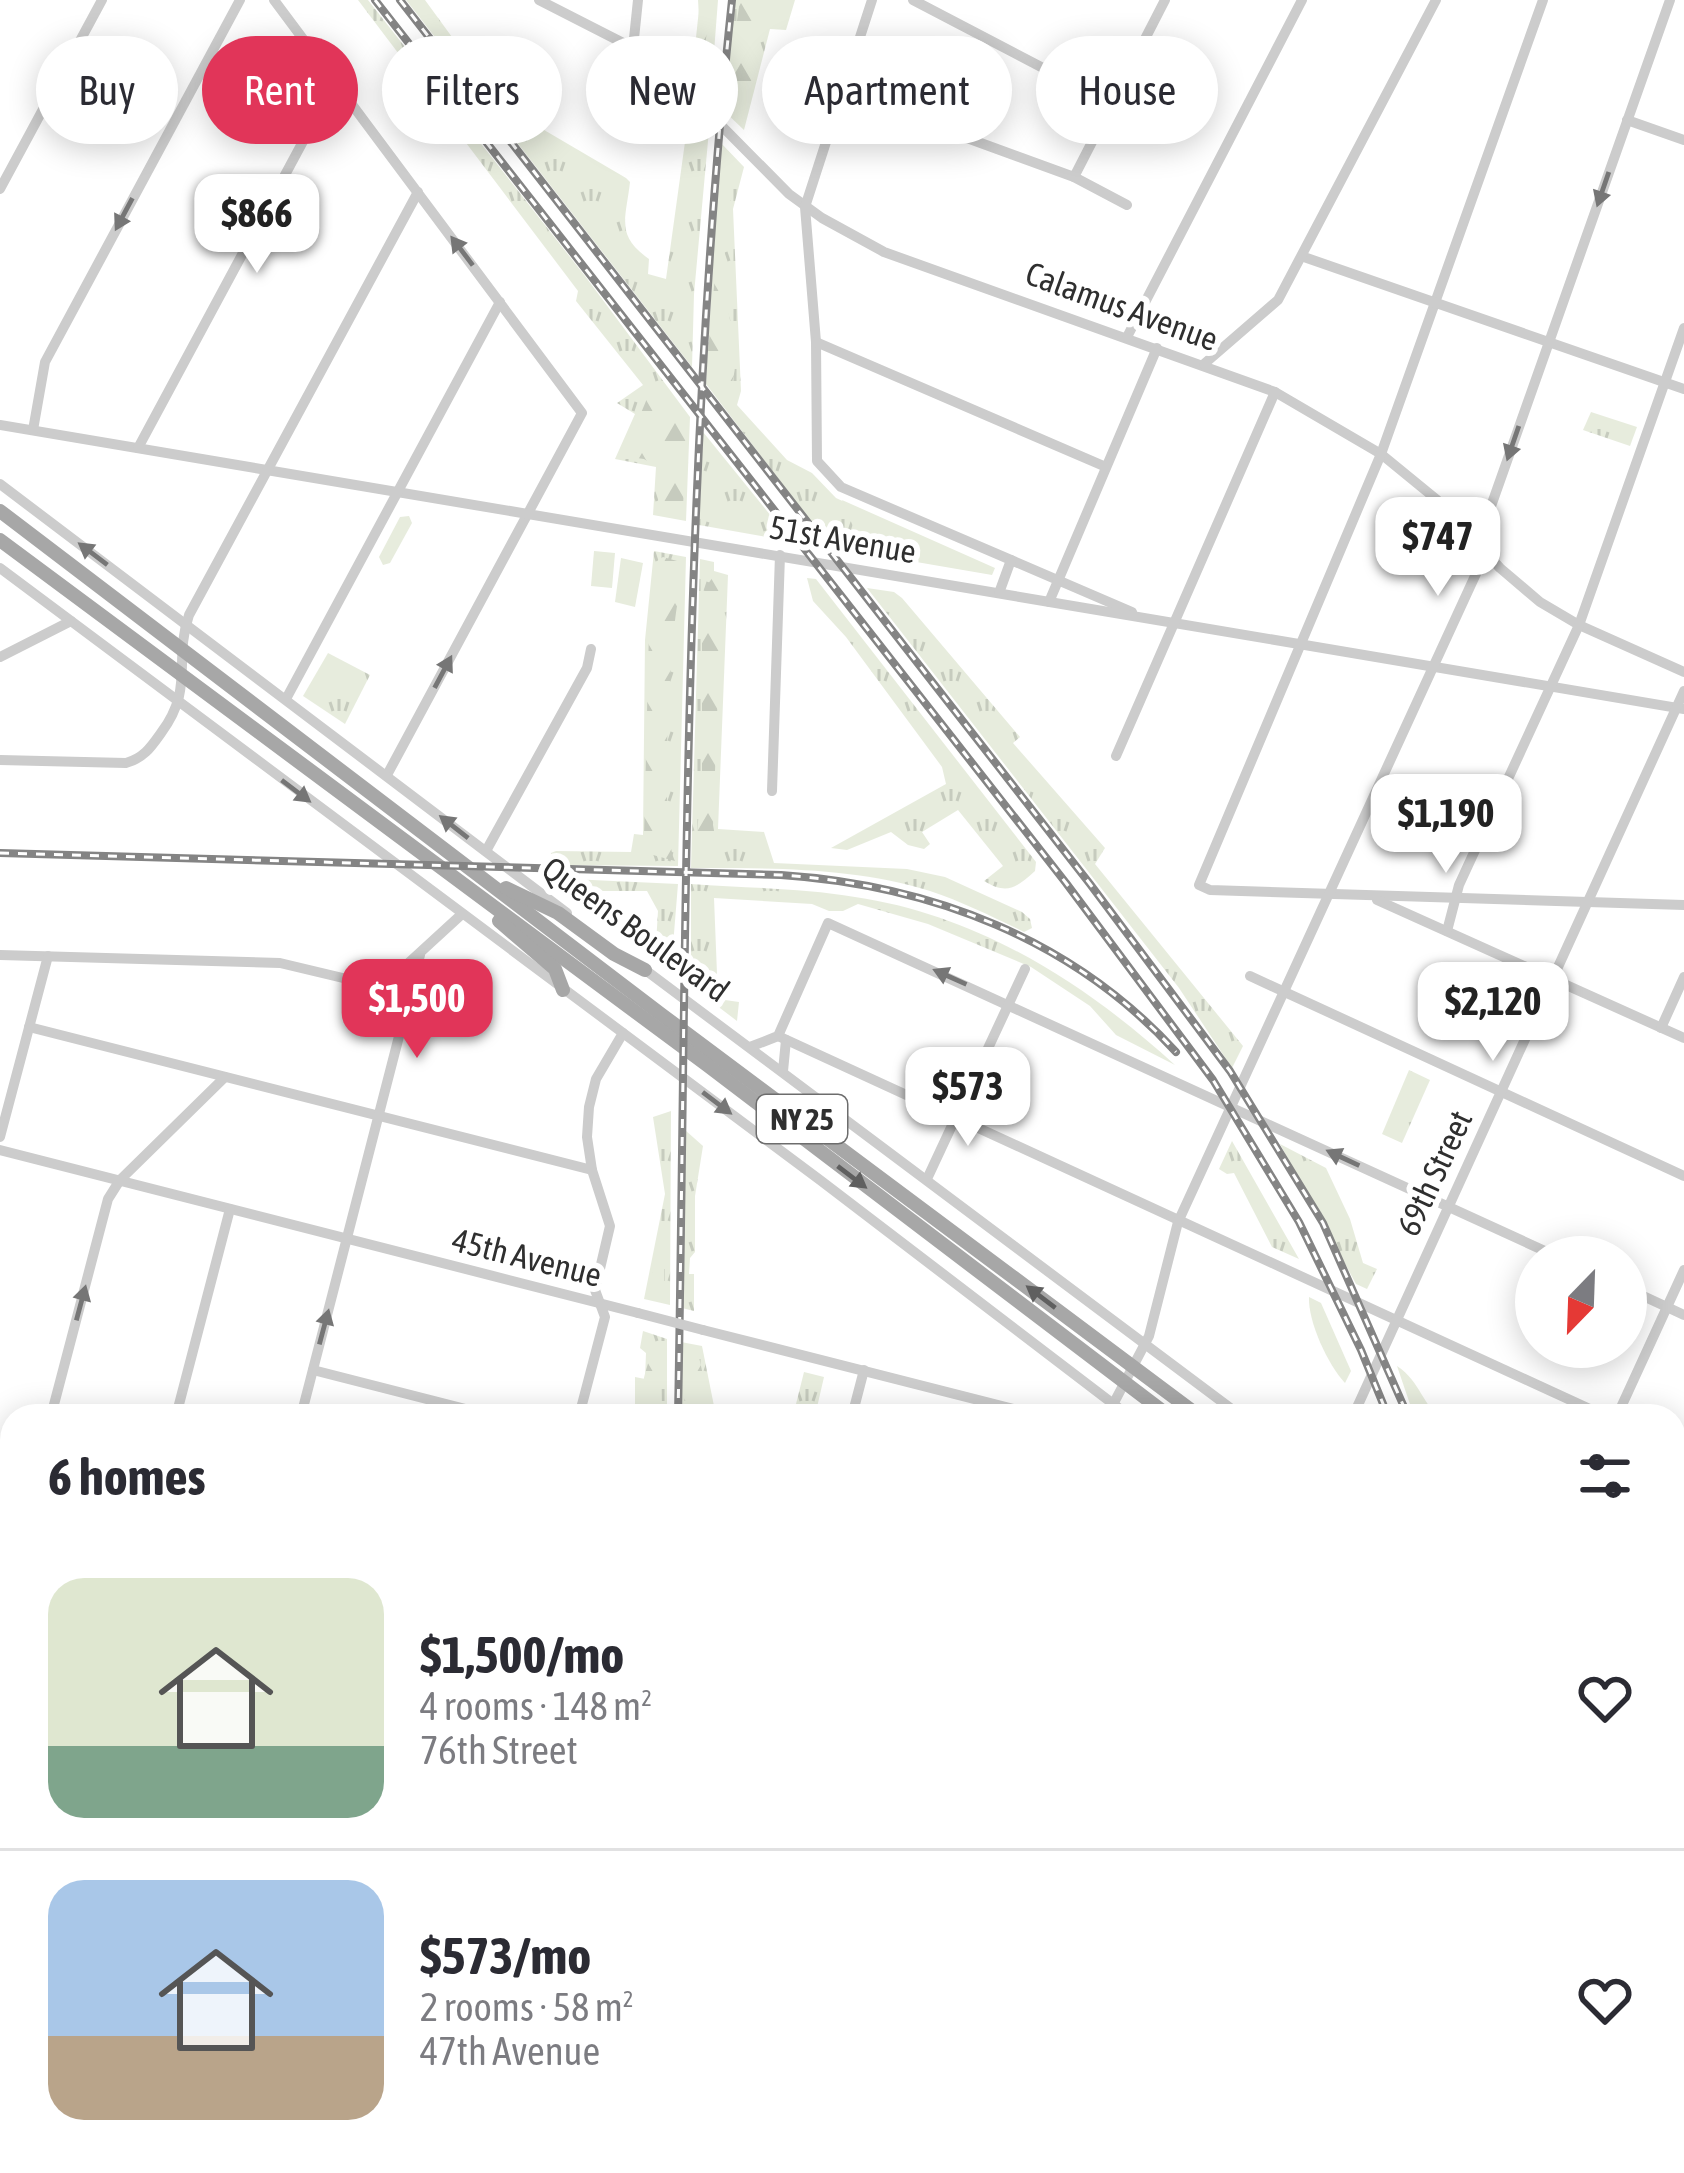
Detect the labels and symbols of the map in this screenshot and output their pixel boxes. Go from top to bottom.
one-way arrow [1593,172,1611,208]
pin: $866 [186,174,328,276]
one-way arrow [114,196,135,231]
one-way arrow [451,236,475,267]
street label: Calamus Avenue [1021,254,1223,358]
one-way arrow [1503,425,1521,461]
pin: $747 [1367,497,1509,599]
street label: 51st Avenue [767,507,919,571]
one-way arrow [77,542,109,566]
one-way arrow [432,655,453,689]
pin: $1,190 [1348,774,1544,876]
one-way arrow [281,778,312,803]
one-way arrow [438,815,470,840]
street label: Queens Boulevard [535,849,737,1009]
pin: $1,500 [319,959,515,1061]
pin: $2,120 [1395,962,1591,1064]
one-way arrow [932,967,967,987]
pin: $573 [897,1047,1039,1149]
one-way arrow [701,1091,733,1115]
road number: NY 25 [757,1095,847,1143]
street label: 69th Street [1389,1104,1479,1242]
one-way arrow [1325,1147,1360,1167]
one-way arrow [836,1164,867,1189]
street label: 45th Avenue [448,1220,606,1294]
north arrow [1515,1236,1647,1368]
one-way arrow [72,1284,91,1321]
one-way arrow [1026,1285,1057,1310]
one-way arrow [315,1309,334,1346]

